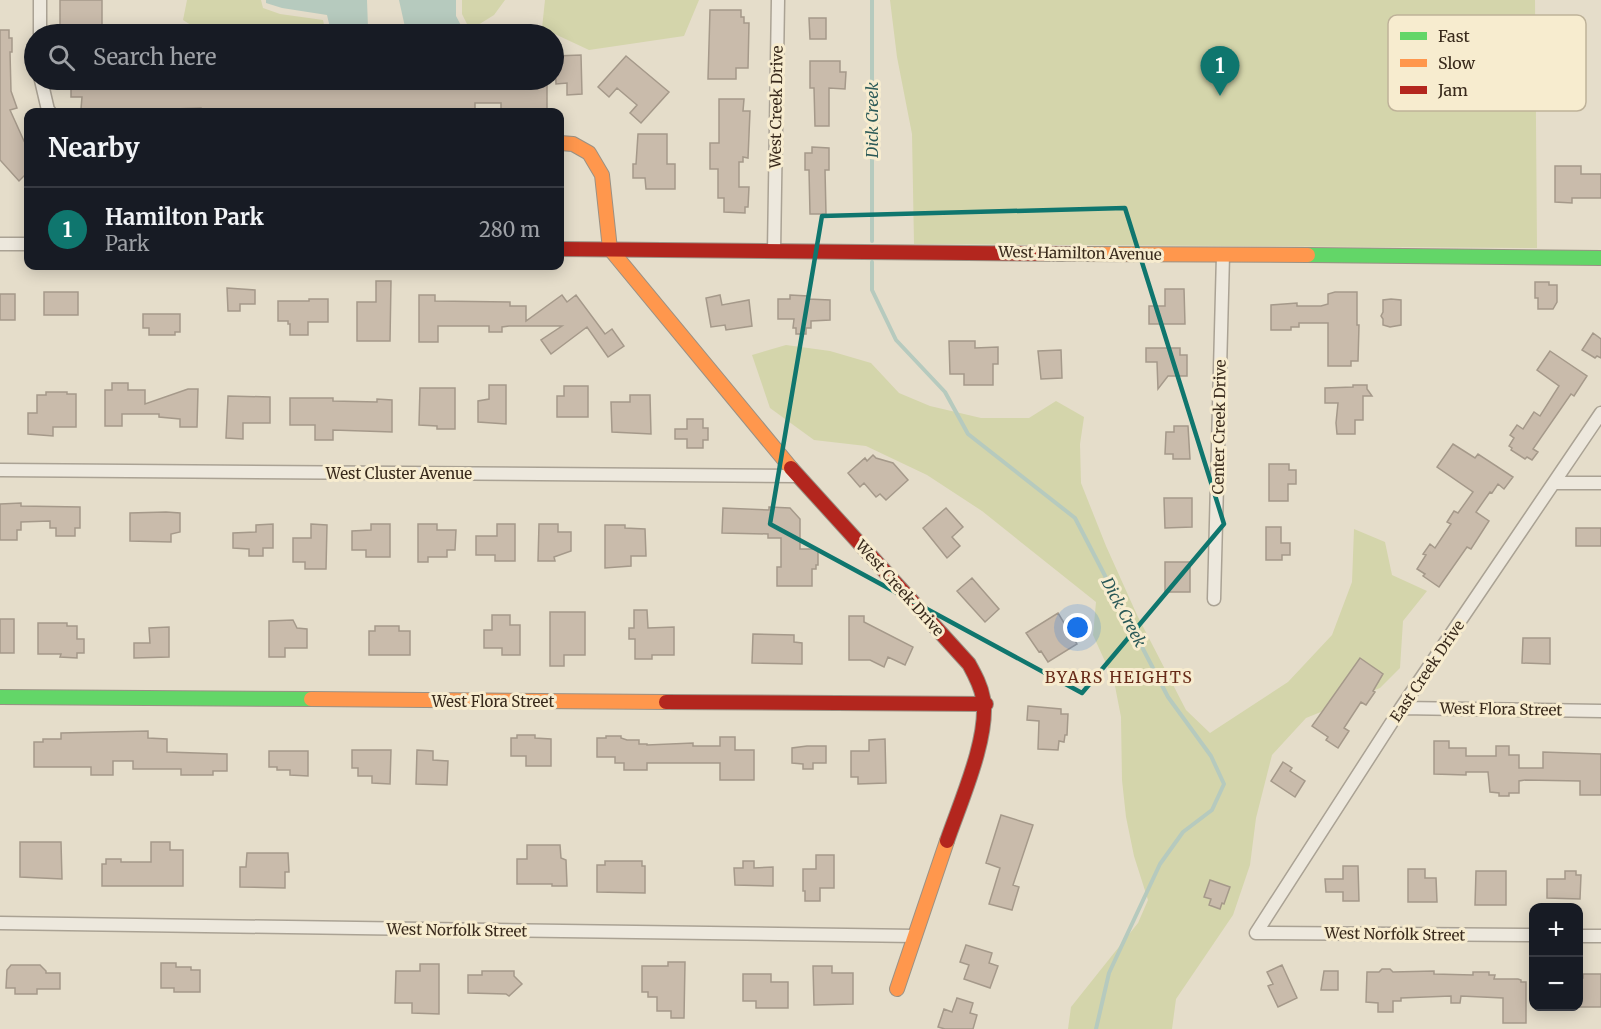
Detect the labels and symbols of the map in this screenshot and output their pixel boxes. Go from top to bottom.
legend [1388,15,1586,111]
text: Fast [1438,26,1471,46]
street label: West Creek Drive [765,45,787,170]
pin: 1 [1200,46,1240,96]
text: Slow [1438,53,1476,73]
text: Jam [1437,80,1468,100]
water label: Dick Creek [862,82,882,159]
street label: West Hamilton Avenue [997,242,1162,264]
street label: Center Creek Drive [1208,359,1230,495]
street label: West Cluster Avenue [325,464,472,483]
street label: West Creek Drive [851,535,948,640]
water label: Dick Creek [1097,573,1151,650]
your location [1063,613,1092,642]
street label: East Creek Drive [1386,616,1468,726]
district label: BYARS HEIGHTS [1045,667,1193,687]
street label: West Flora Street [431,692,554,711]
street label: West Flora Street [1439,698,1563,720]
street label: West Norfolk Street [386,919,528,941]
street label: West Norfolk Street [1324,923,1466,945]

